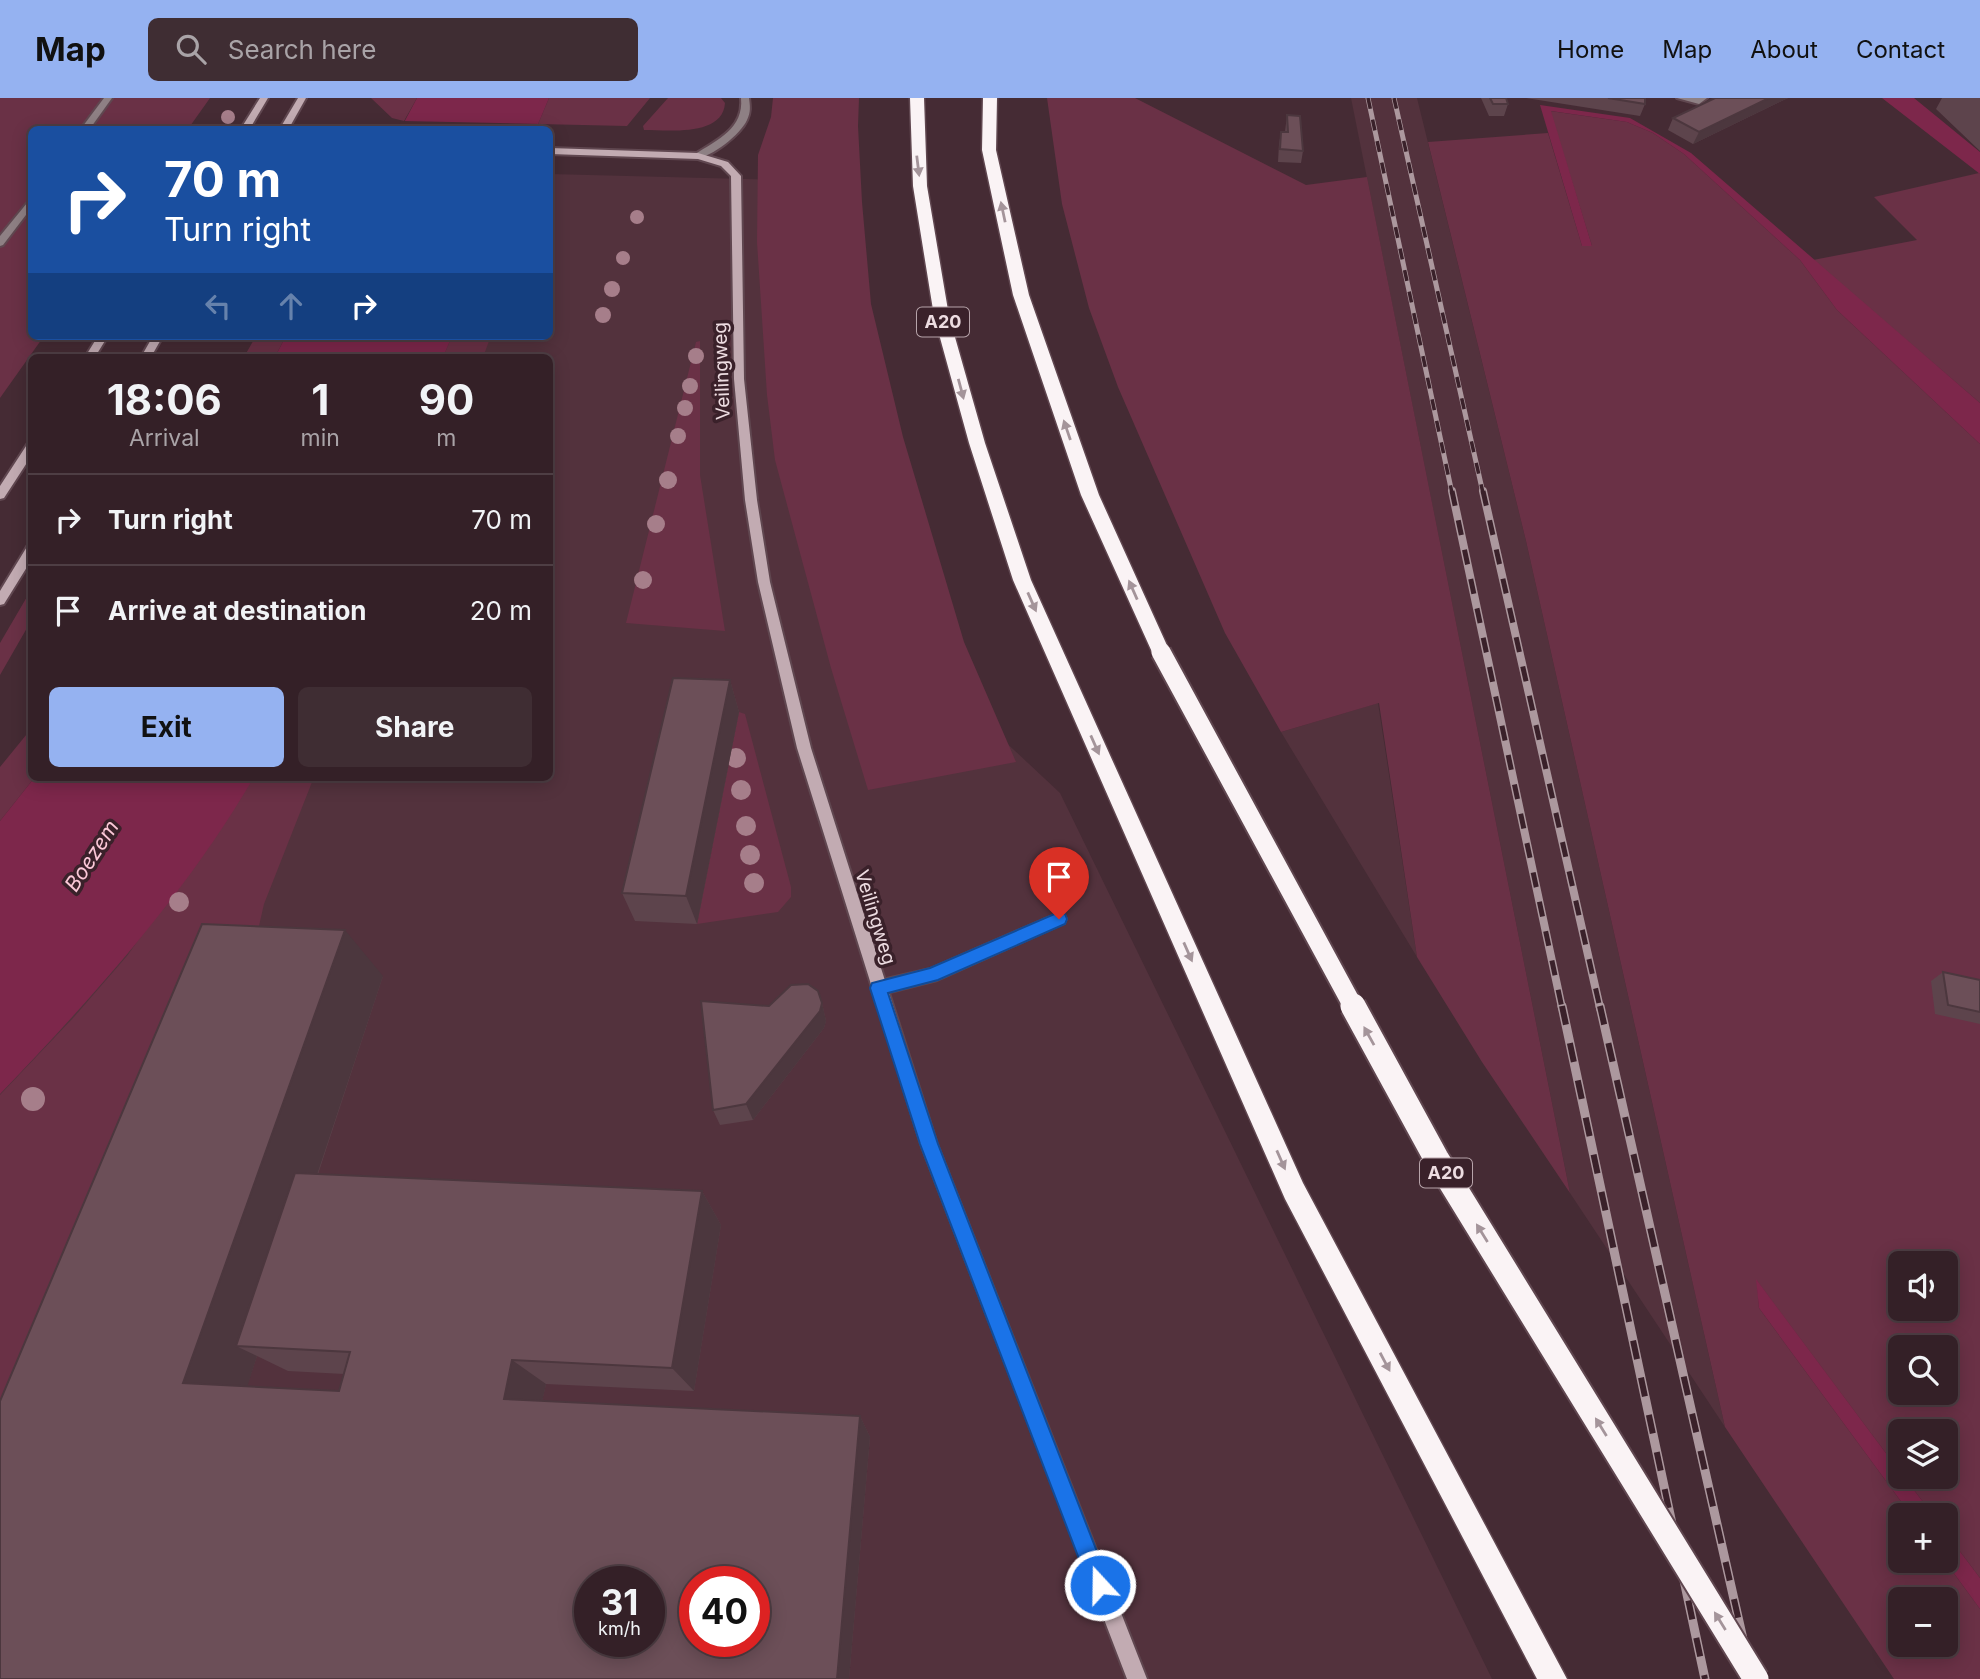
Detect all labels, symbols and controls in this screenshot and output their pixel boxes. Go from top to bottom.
search box [148,18,638,81]
text: Map [35,29,106,69]
icon: search [172,30,210,68]
text: Search here [228,34,376,65]
text: Home [1557,35,1624,64]
text: Map [1662,35,1712,64]
text: About [1750,35,1818,64]
text: Contact [1856,35,1945,64]
text: 70 m [164,150,281,209]
icon: right [49,154,140,245]
one-way arrow [912,155,923,177]
one-way arrow [998,201,1009,223]
text: Turn right [164,210,311,249]
icon: left [199,287,237,325]
icon: ahead [272,287,310,325]
icon: right [345,287,383,325]
road number: A20 [917,308,969,336]
street label: Veilingweg [708,322,735,420]
text: 18:06 [107,374,222,425]
text: 1 [311,374,329,425]
text: 90 [419,374,474,425]
one-way arrow [956,378,967,400]
one-way arrow [1061,420,1072,441]
text: Arrival [129,424,200,452]
text: min [301,424,340,452]
text: m [436,424,457,452]
icon: right [49,501,87,539]
text: Turn right [108,504,233,535]
text: 70 m [471,504,532,535]
one-way arrow [1127,580,1139,600]
icon: arrive [49,592,87,630]
one-way arrow [1027,592,1038,613]
text: Arrive at destination [108,595,367,626]
text: 20 m [470,595,532,626]
button: Exit [49,687,284,767]
button: Share [298,687,532,767]
one-way arrow [1090,734,1101,755]
water label: Boezem [59,815,124,896]
pin [1029,847,1089,919]
icon: arrive [1040,858,1078,896]
street label: Veilingweg [850,867,901,967]
one-way arrow [1182,942,1194,962]
one-way arrow [1363,1026,1375,1046]
one-way arrow [1275,1150,1287,1170]
road number: A20 [1420,1158,1472,1188]
one-way arrow [1476,1223,1489,1243]
map controls [1888,1251,1958,1657]
button: sound [1888,1251,1958,1321]
button: search [1888,1335,1958,1405]
one-way arrow [1379,1352,1390,1372]
one-way arrow [1595,1417,1608,1436]
button: layers [1888,1419,1958,1489]
button: + [1888,1503,1958,1573]
position arrow [1063,1548,1137,1622]
speed limit sign: 40 [679,1566,770,1657]
text: 31 [601,1581,638,1623]
button: − [1888,1587,1958,1657]
one-way arrow [1714,1611,1727,1630]
text: km/h [598,1618,641,1639]

